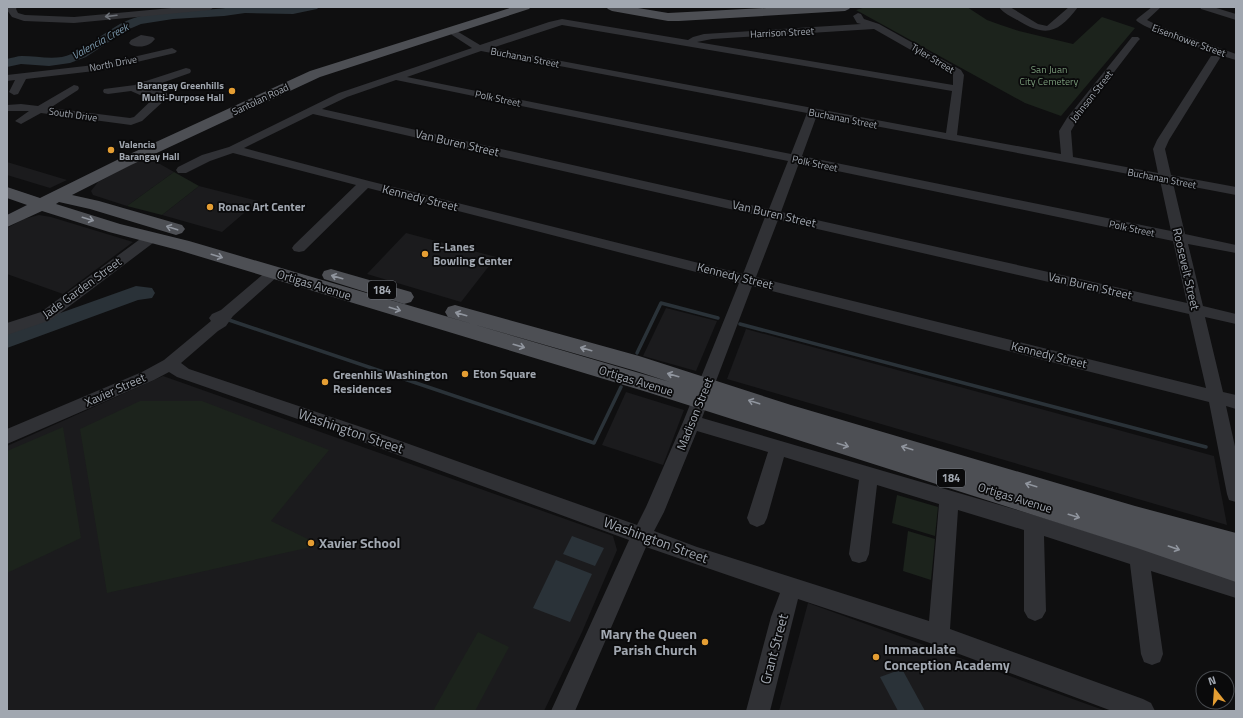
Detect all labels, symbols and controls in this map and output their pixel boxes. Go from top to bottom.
one-way arrow [105,12,118,20]
water label: Valencia Creek [69,18,132,63]
street label: Eisenhower Street [1150,20,1228,61]
street label: Harrison Street [750,23,815,42]
street label: Tyler Street [908,40,958,78]
street label: Buchanan Street [489,43,561,72]
street label: North Drive [88,52,138,75]
park label: San Juan City Cemetery [1020,62,1079,89]
street label: Johnson Street [1066,67,1117,125]
place label: Barangay Greenhills Multi-Purpose Hall [137,78,224,105]
street label: Santolan Road [229,80,291,119]
marker: Barangay Greenhills Multi-Purpose Hall [227,86,237,96]
street label: Polk Street [474,86,523,111]
street label: South Drive [48,104,98,125]
street label: Buchanan Street [807,104,879,133]
street label: Van Buren Street [413,124,502,162]
place label: Valencia Barangay Hall [119,137,180,164]
marker: Valencia Barangay Hall [106,145,116,155]
street label: Polk Street [791,151,840,176]
street label: Buchanan Street [1126,164,1198,193]
street label: Kennedy Street [380,179,461,216]
street label: Van Buren Street [730,195,819,233]
place label: Ronac Art Center [218,197,306,216]
marker: Ronac Art Center [205,202,215,212]
one-way arrow [81,216,94,223]
street label: Polk Street [1108,216,1157,241]
one-way arrow [166,224,179,231]
street label: Roosevelt Street [1168,226,1205,313]
place label: E-Lanes Bowling Center [433,237,513,270]
marker: E-Lanes Bowling Center [420,249,430,259]
street label: Jade Garden Street [38,252,126,323]
one-way arrow [210,252,222,260]
street label: Kennedy Street [695,257,776,294]
street label: Ortigas Avenue [275,264,354,305]
street label: Van Buren Street [1046,267,1135,305]
one-way arrow [330,273,343,280]
road number: 184 [368,281,396,299]
one-way arrow [388,306,401,313]
one-way arrow [455,310,468,317]
street label: Kennedy Street [1009,336,1090,373]
one-way arrow [513,343,526,350]
one-way arrow [580,345,593,352]
street label: Ortigas Avenue [597,360,676,401]
place label: Eton Square [473,364,536,383]
place label: Greenhils Washington Residences [333,365,448,398]
street label: Xavier Street [81,367,149,411]
marker: Eton Square [460,369,470,379]
one-way arrow [667,371,680,378]
street label: Madison Street [671,374,718,453]
marker: Greenhils Washington Residences [320,377,330,387]
one-way arrow [747,398,760,405]
street label: Washington Street [296,403,407,458]
one-way arrow [836,442,849,449]
one-way arrow [900,444,913,451]
road number: 184 [937,469,965,487]
street label: Ortigas Avenue [976,477,1055,518]
one-way arrow [1025,481,1038,488]
street label: Washington Street [601,511,712,568]
one-way arrow [1067,513,1080,520]
place label: Xavier School [319,532,400,553]
marker: Xavier School [306,538,316,548]
one-way arrow [1167,545,1180,552]
street label: Grant Street [754,611,793,686]
place label: Mary the Queen Parish Church [601,623,697,660]
marker: Mary the Queen Parish Church [700,637,710,647]
place label: Immaculate Conception Academy [884,638,1010,675]
marker: Immaculate Conception Academy [871,652,881,662]
north arrow [1195,670,1235,710]
text: N [1206,672,1218,689]

